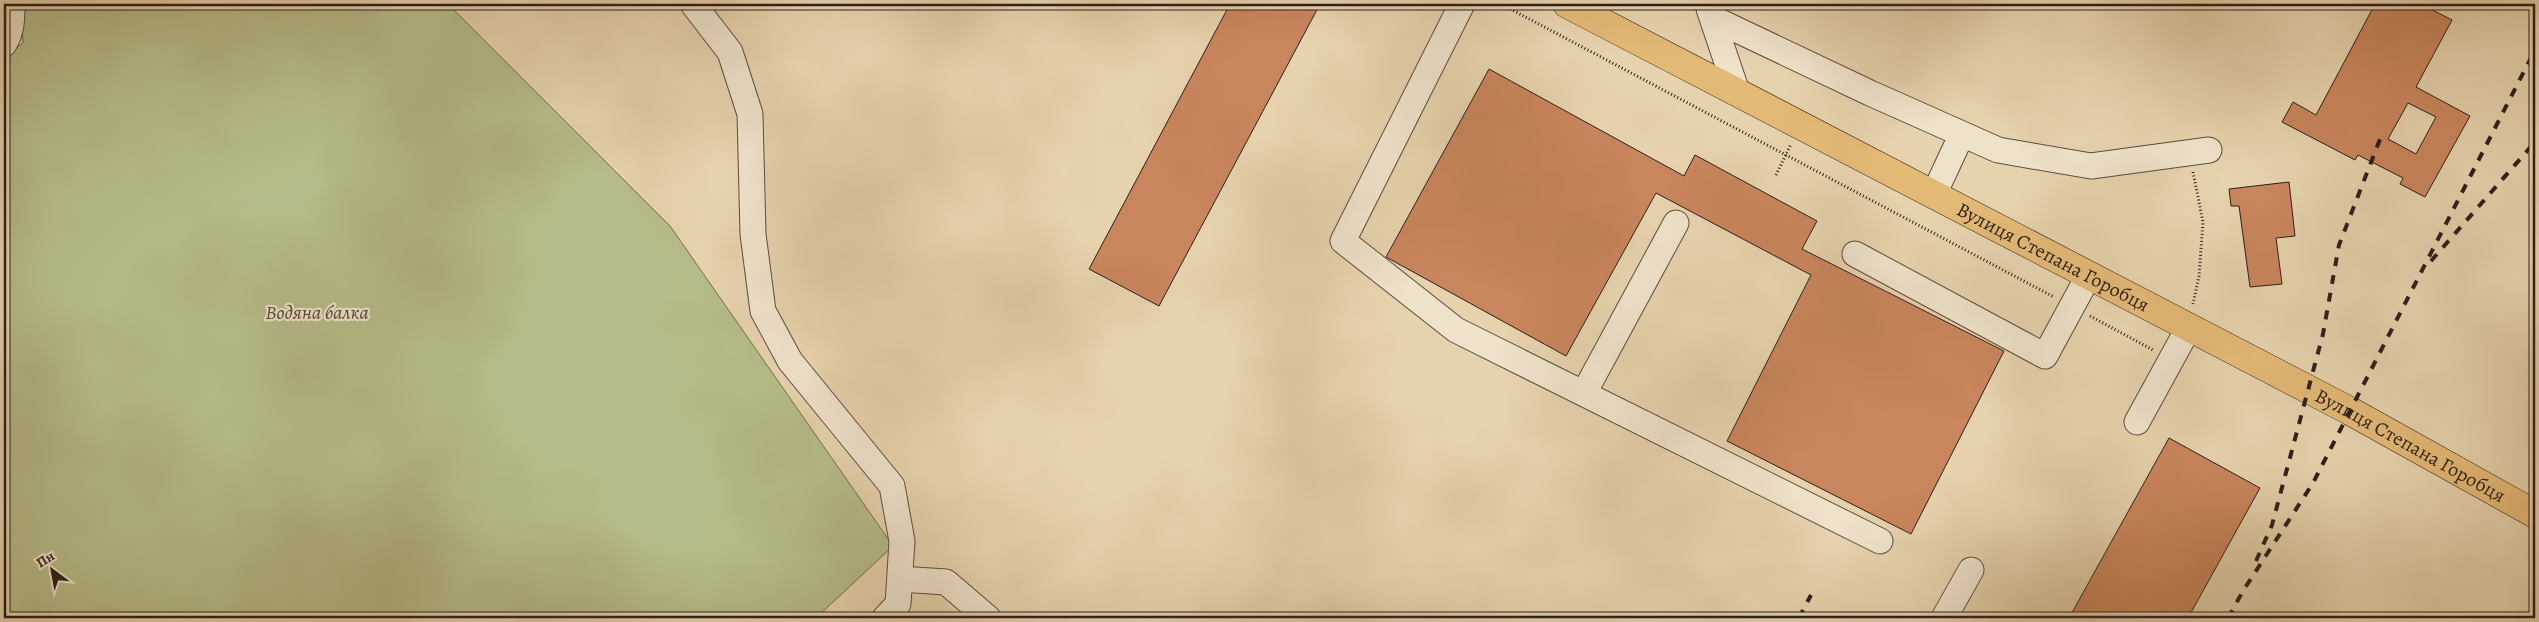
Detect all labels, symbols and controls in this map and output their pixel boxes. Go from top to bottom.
street label: Вулиця Степана Горобця [1952,195,2154,318]
park label: Водяна балка [265,299,369,326]
street label: Вулиця Степана Горобця [2311,382,2511,509]
north arrow [28,544,78,594]
text: Пн [33,546,58,572]

